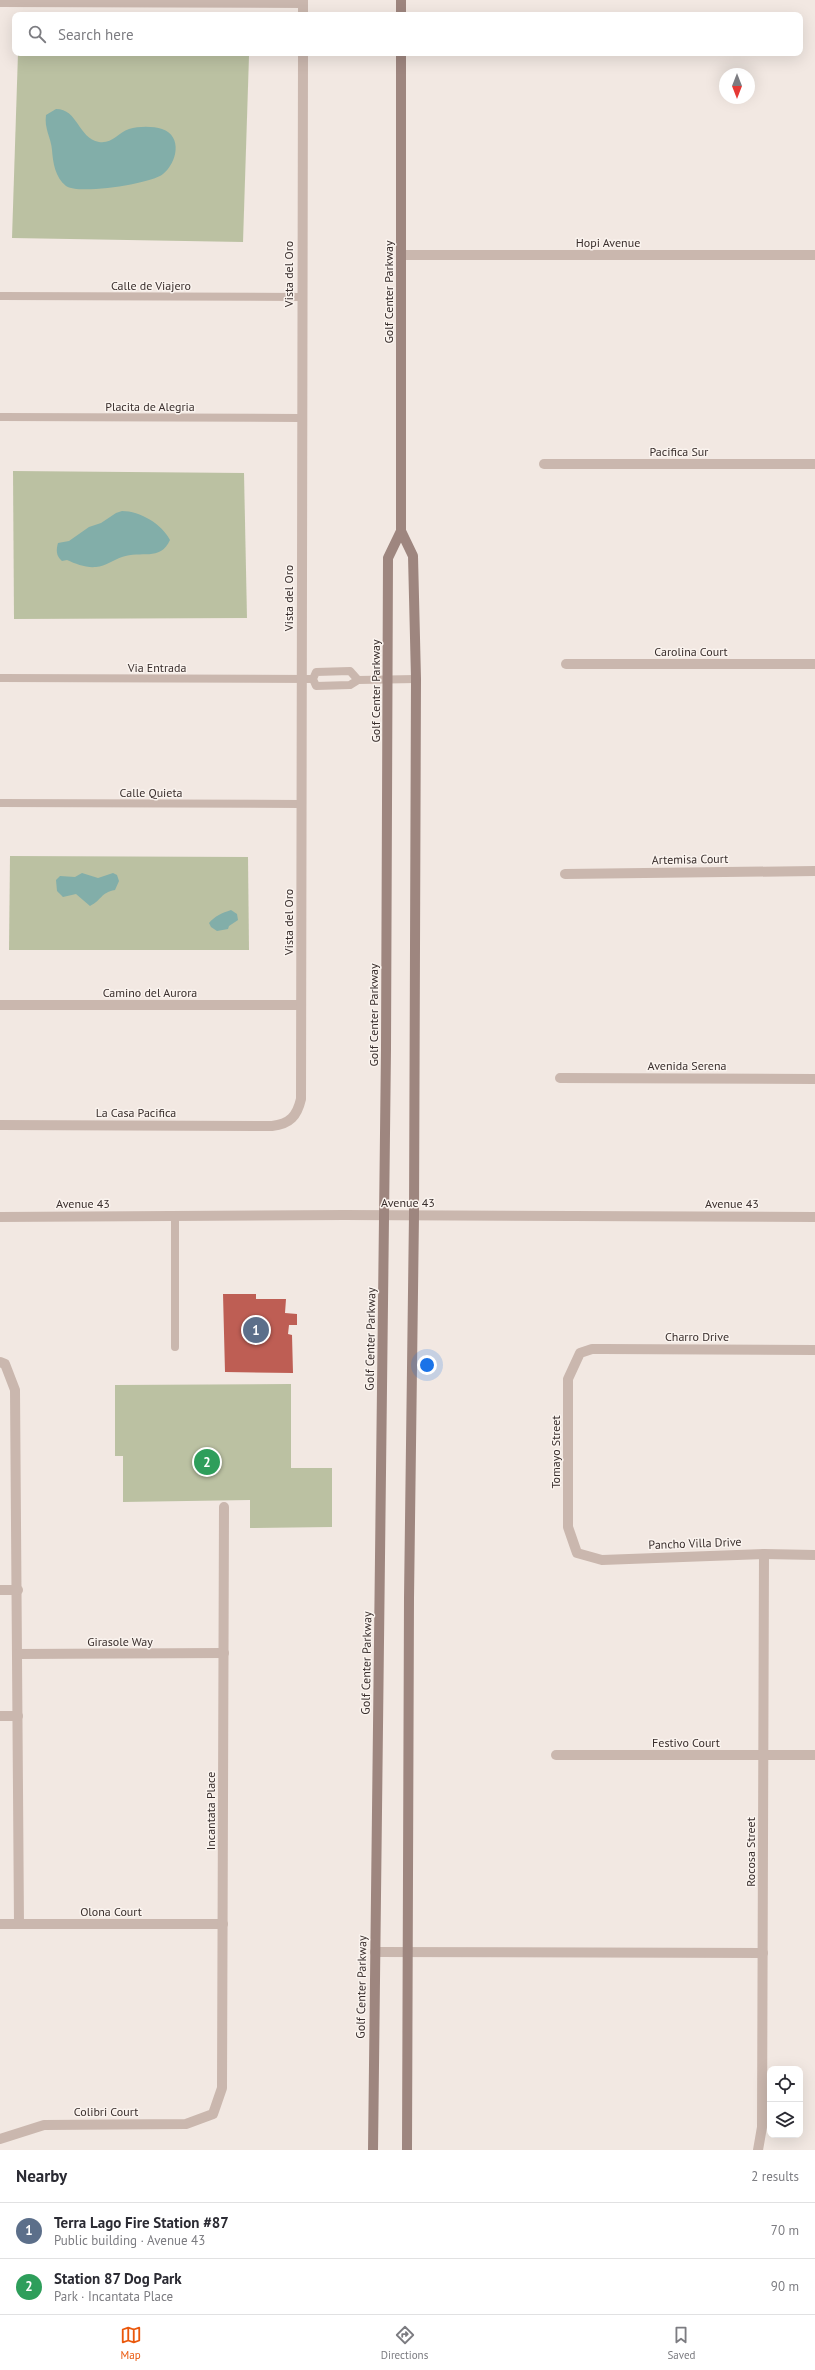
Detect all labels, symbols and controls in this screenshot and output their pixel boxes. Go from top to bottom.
search box [12,12,803,56]
icon: search [26,23,48,45]
text: Search here [58,25,134,44]
north arrow [719,68,755,104]
street label: Hopi Avenue [576,235,640,250]
street label: Golf Center Parkway [381,240,396,344]
street label: Vista del Oro [281,241,296,308]
street label: Calle de Viajero [111,278,191,293]
street label: Placita de Alegria [105,399,195,414]
street label: Pacifica Sur [650,444,708,459]
street label: Vista del Oro [281,565,296,632]
street label: Golf Center Parkway [368,639,383,743]
street label: Carolina Court [654,644,728,659]
street label: Via Entrada [127,660,186,675]
street label: Calle Quieta [120,785,183,800]
street label: Artemisa Court [652,851,728,867]
street label: Vista del Oro [281,889,296,956]
street label: Golf Center Parkway [366,963,381,1067]
street label: Camino del Aurora [103,985,197,1000]
street label: Avenida Serena [648,1058,726,1073]
street label: La Casa Pacifica [96,1105,176,1120]
street label: Avenue 43 [381,1195,435,1210]
street label: Avenue 43 [56,1196,110,1211]
street label: Avenue 43 [705,1196,759,1211]
street label: Golf Center Parkway [362,1287,378,1391]
pin: 1 [243,1315,269,1345]
street label: Charro Drive [665,1329,729,1344]
your location [417,1355,437,1375]
street label: Tomayo Street [548,1416,563,1489]
pin: 2 [194,1447,220,1477]
street label: Pancho Villa Drive [648,1534,742,1552]
street label: Golf Center Parkway [358,1611,374,1715]
street label: Girasole Way [87,1634,153,1649]
street label: Festivo Court [652,1735,720,1750]
street label: Incantata Place [203,1772,218,1850]
street label: Rocosa Street [743,1817,758,1887]
street label: Olona Court [80,1904,142,1919]
street label: Golf Center Parkway [353,1935,369,2039]
map controls [767,2066,803,2138]
button: locate [767,2066,803,2102]
button: layers [767,2102,803,2138]
street label: Colibri Court [74,2104,138,2119]
text: Nearby [16,2165,67,2187]
text: 2 results [751,2168,799,2185]
text: Terra Lago Fire Station #87 [54,2213,229,2232]
text: 1 [25,2222,33,2239]
text: 70 m [771,2222,799,2239]
text: Public building · Avenue 43 [54,2232,205,2249]
text: Station 87 Dog Park [54,2269,182,2288]
text: 2 [25,2278,33,2295]
text: 90 m [771,2278,799,2295]
text: Park · Incantata Place [54,2288,173,2305]
tab: Map [120,2324,142,2362]
tab: Directions [381,2324,428,2362]
tab: Saved [667,2324,695,2362]

